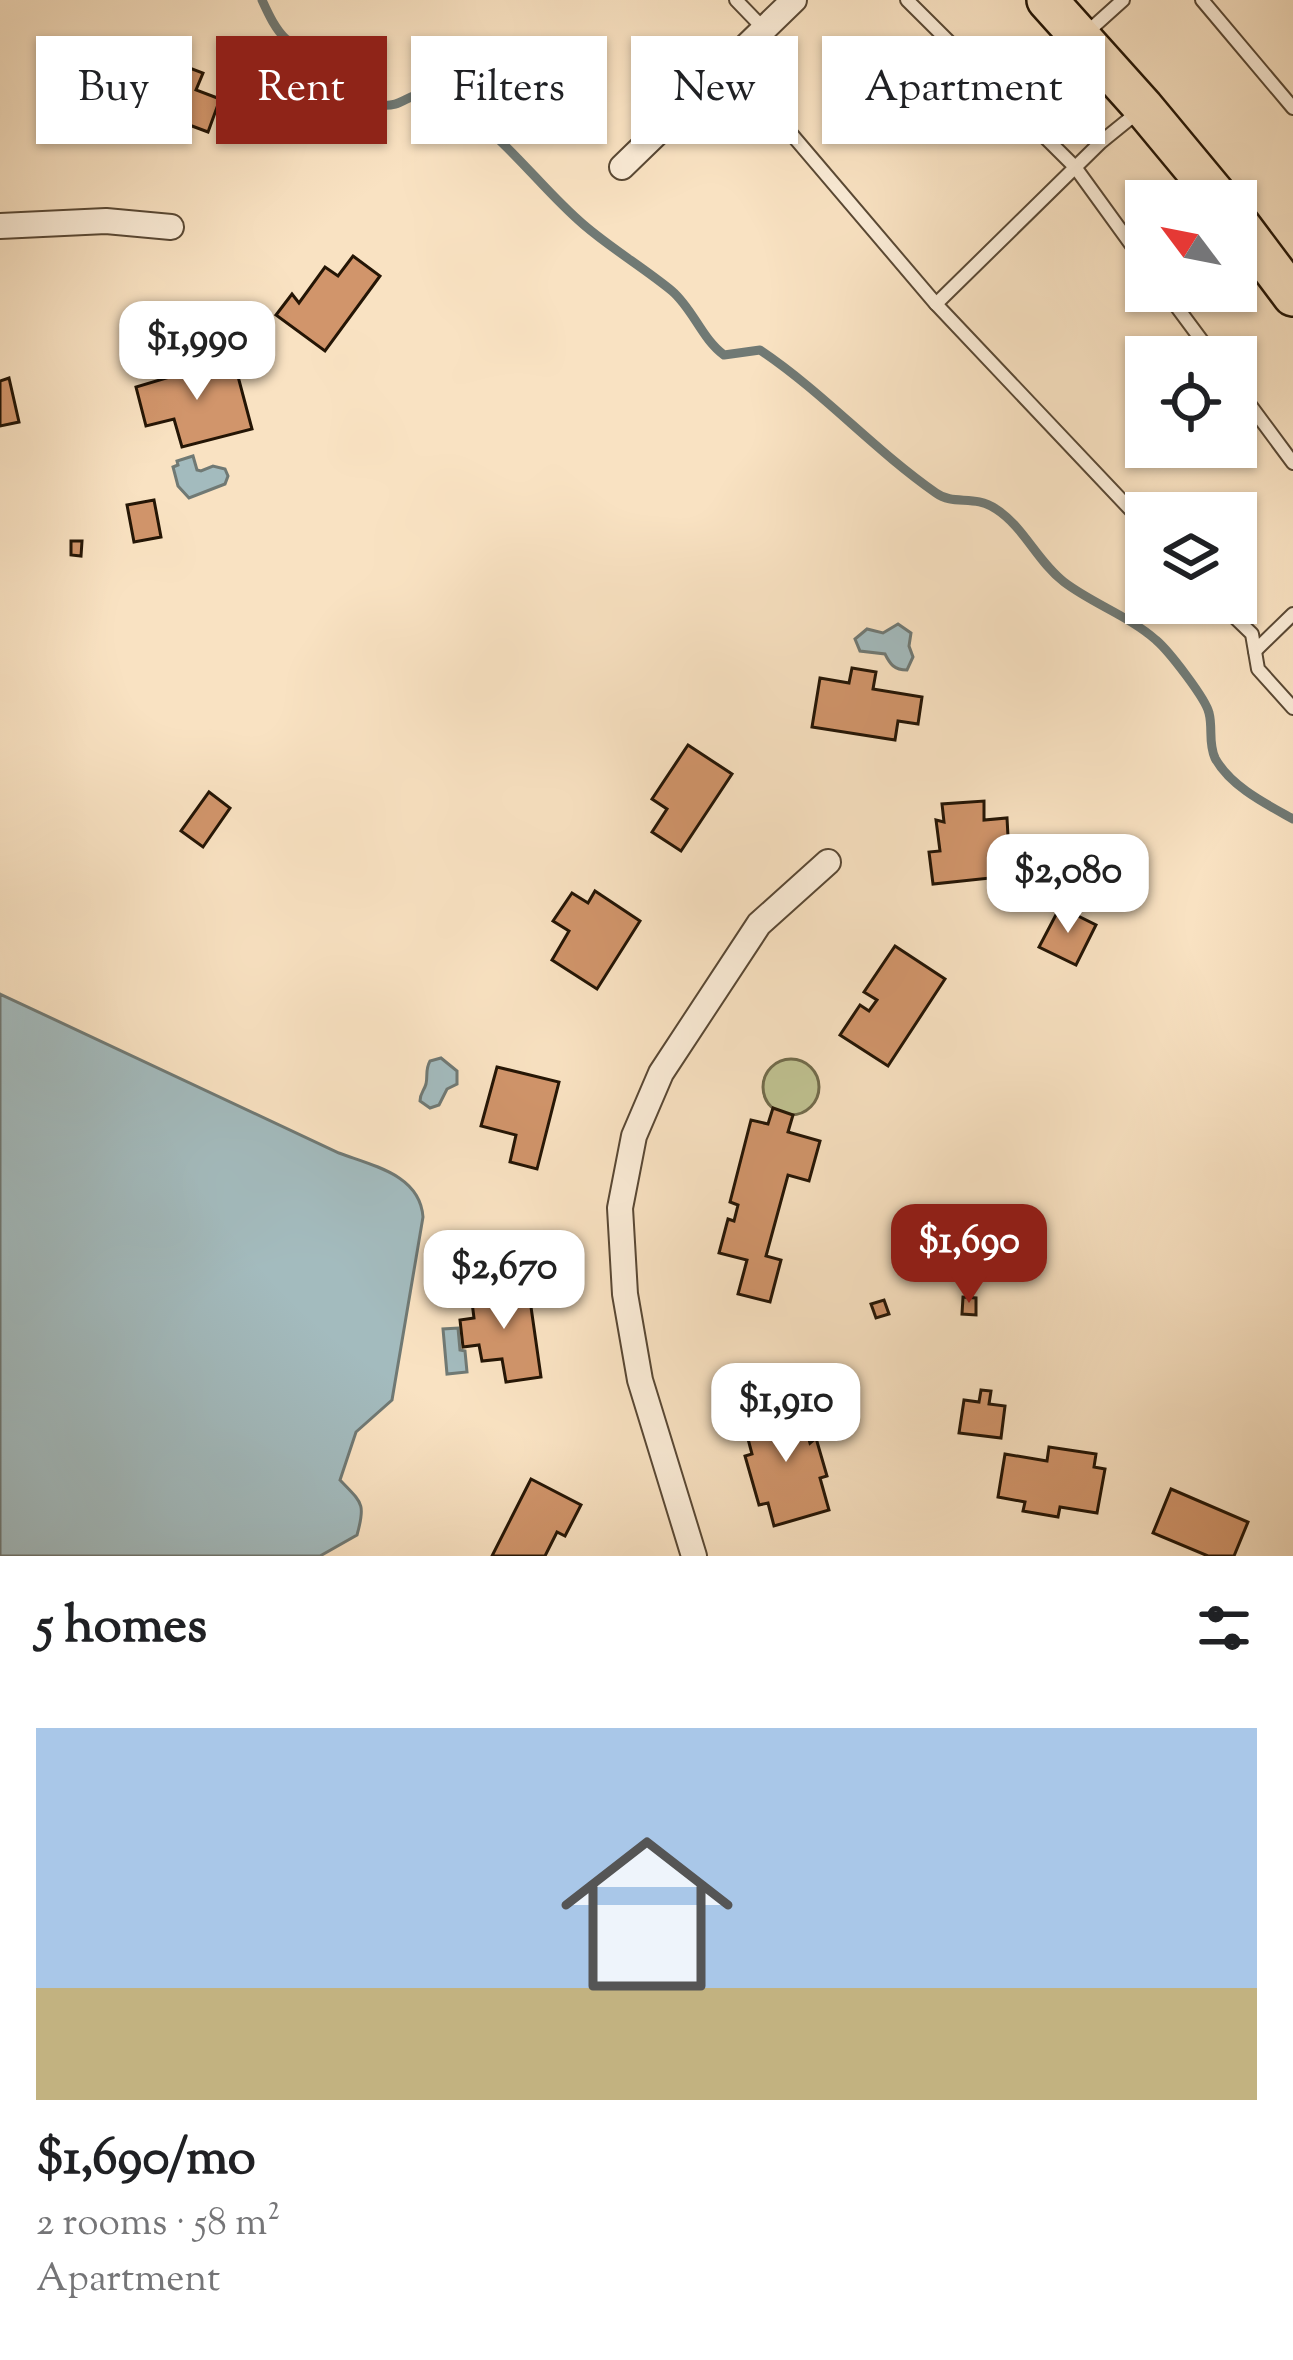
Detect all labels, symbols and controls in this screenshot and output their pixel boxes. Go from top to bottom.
chip: Buy [36,36,192,144]
chip: Rent [216,36,387,144]
chip: Filters [411,36,607,144]
chip: New [631,36,798,144]
chip: Apartment [822,36,1105,144]
north arrow [1125,180,1257,312]
map controls [1125,180,1257,624]
pin: $1,990 [99,301,295,403]
text: $1,990 [146,312,248,368]
button: locate [1125,336,1257,468]
button: layers [1125,492,1257,624]
pin: $2,080 [970,834,1166,936]
text: $2,080 [1014,845,1122,901]
pin: $1,690 [871,1204,1067,1306]
text: $1,690 [918,1215,1020,1271]
pin: $2,670 [406,1230,602,1332]
text: $2,670 [451,1241,557,1297]
pin: $1,910 [688,1363,884,1465]
text: $1,910 [738,1374,834,1430]
text: 5 homes [36,1592,207,1665]
icon: filters [1191,1595,1257,1661]
icon: home [539,1806,755,2022]
text: $1,690/mo [36,2124,256,2197]
text: 2 rooms · 58 m² [36,2197,280,2253]
text: Apartment [36,2253,220,2309]

